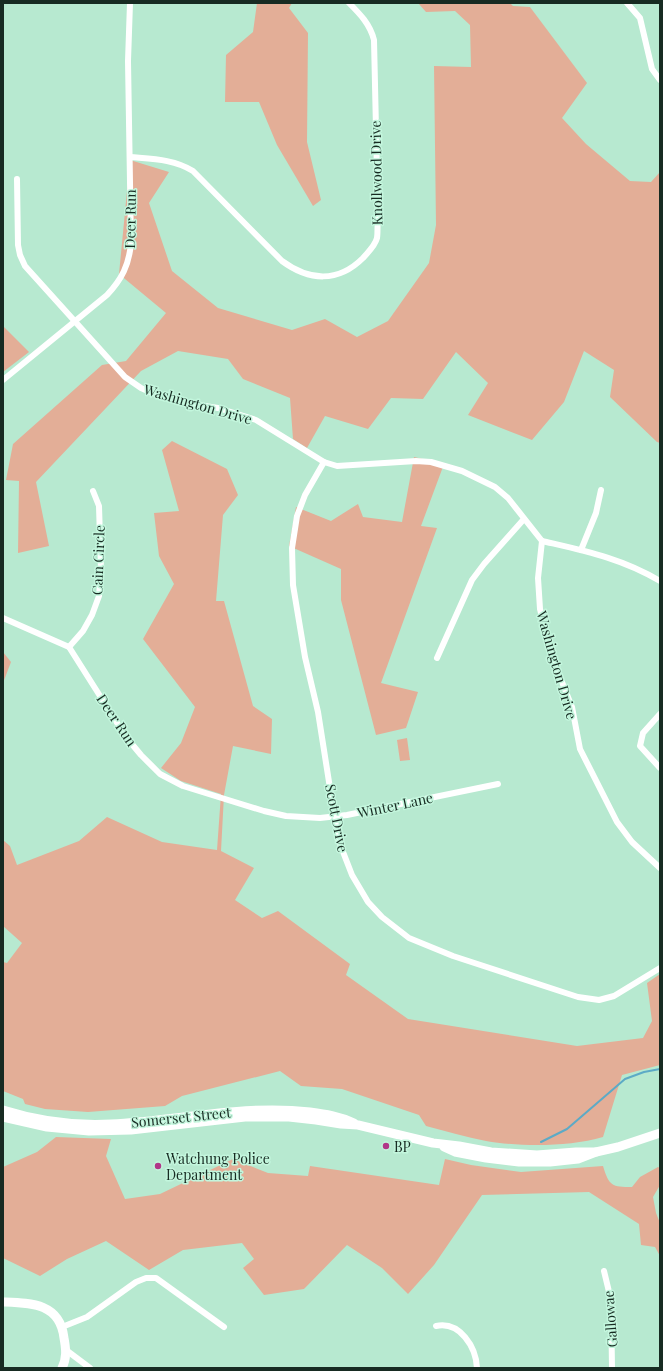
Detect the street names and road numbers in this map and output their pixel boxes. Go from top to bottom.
street label: Knollwood Drive [366,120,386,226]
street label: Deer Run [120,189,140,249]
street label: Washington Drive [141,379,254,429]
street label: Cain Circle [87,525,109,595]
street label: Washington Drive [532,608,582,721]
street label: Deer Run [93,690,142,750]
street label: Scott Drive [321,782,353,854]
street label: Winter Lane [354,788,435,822]
street label: Somerset Street [130,1102,233,1132]
street label: Gallowae [599,1290,621,1348]

